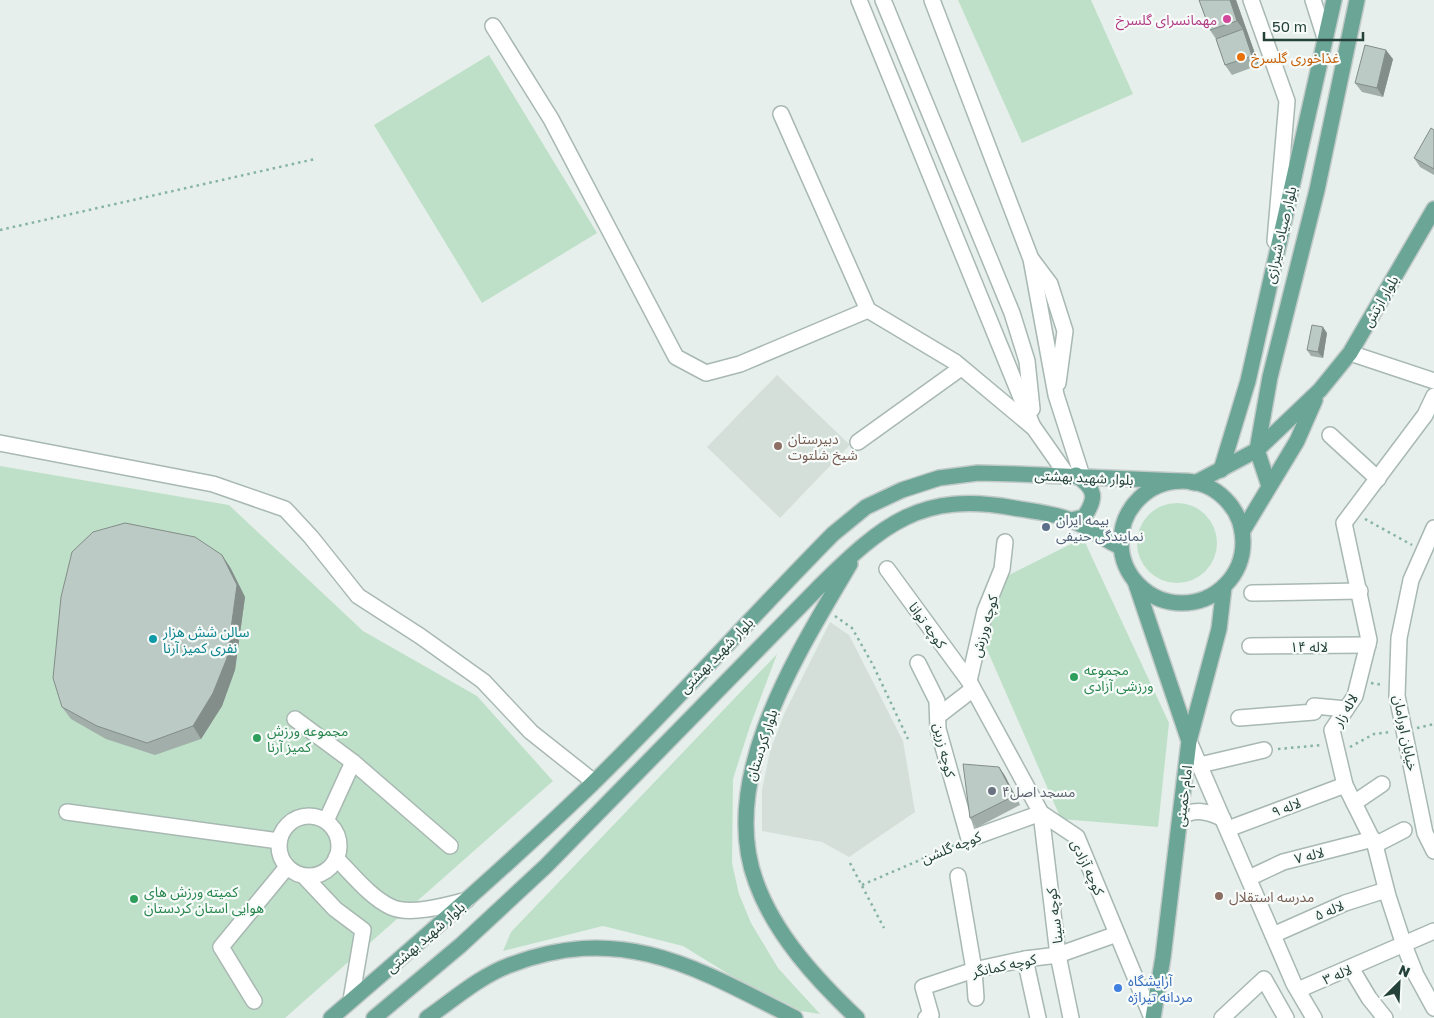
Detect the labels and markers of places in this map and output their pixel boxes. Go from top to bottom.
place label: مهمانسرای گلسرخ [1116,11,1217,31]
marker: مهمانسرای گلسرخ [1221,13,1233,25]
place label: غذاخوری گلسرخ [1251,49,1339,69]
marker: غذاخوری گلسرخ [1235,51,1247,63]
place label: دبیرستان شیخ شلتوت [788,430,858,466]
marker: دبیرستان شیخ شلتوت [772,440,784,452]
place label: بیمه ایران نمایندگی حنیفی [1056,511,1144,545]
marker: بیمه ایران نمایندگی حنیفی [1040,521,1052,533]
place label: سالن شش هزار نفری کمیز آرنا [162,623,249,657]
marker: سالن شش هزار نفری کمیز آرنا [147,633,159,645]
place label: مجموعه ورزشی آزادی [1084,661,1154,695]
marker: مجموعه ورزشی آزادی [1068,671,1080,683]
place label: مجموعه ورزش کمیز آرنا [267,722,348,756]
marker: مجموعه ورزش کمیز آرنا [251,732,263,744]
place label: مسجد اصل۴ [1002,783,1075,801]
marker: مسجد اصل۴ [986,785,998,797]
place label: کمیته ورزش های هوایی استان کردستان [144,883,264,917]
place label: مدرسه استقلال [1229,888,1314,906]
marker: مدرسه استقلال [1213,890,1225,902]
marker: کمیته ورزش های هوایی استان کردستان [128,893,140,905]
place label: آرایشگاه مردانه تیراژه [1128,972,1193,1006]
marker: آرایشگاه مردانه تیراژه [1112,982,1124,994]

